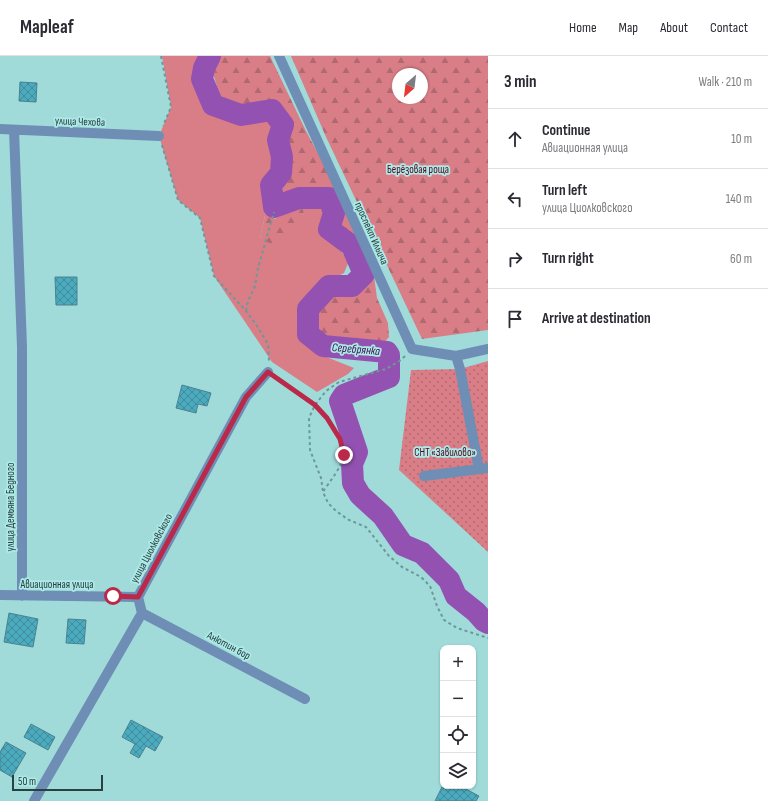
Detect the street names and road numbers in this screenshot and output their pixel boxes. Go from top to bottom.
street label: улица Чехова [55,114,105,129]
street label: проспект Ильича [352,200,391,267]
street label: улица Демьяна Бедного [4,462,17,552]
street label: улица Циолковского [128,511,175,585]
street label: Авиационная улица [20,578,93,591]
street label: Анютин бор [204,628,253,662]

